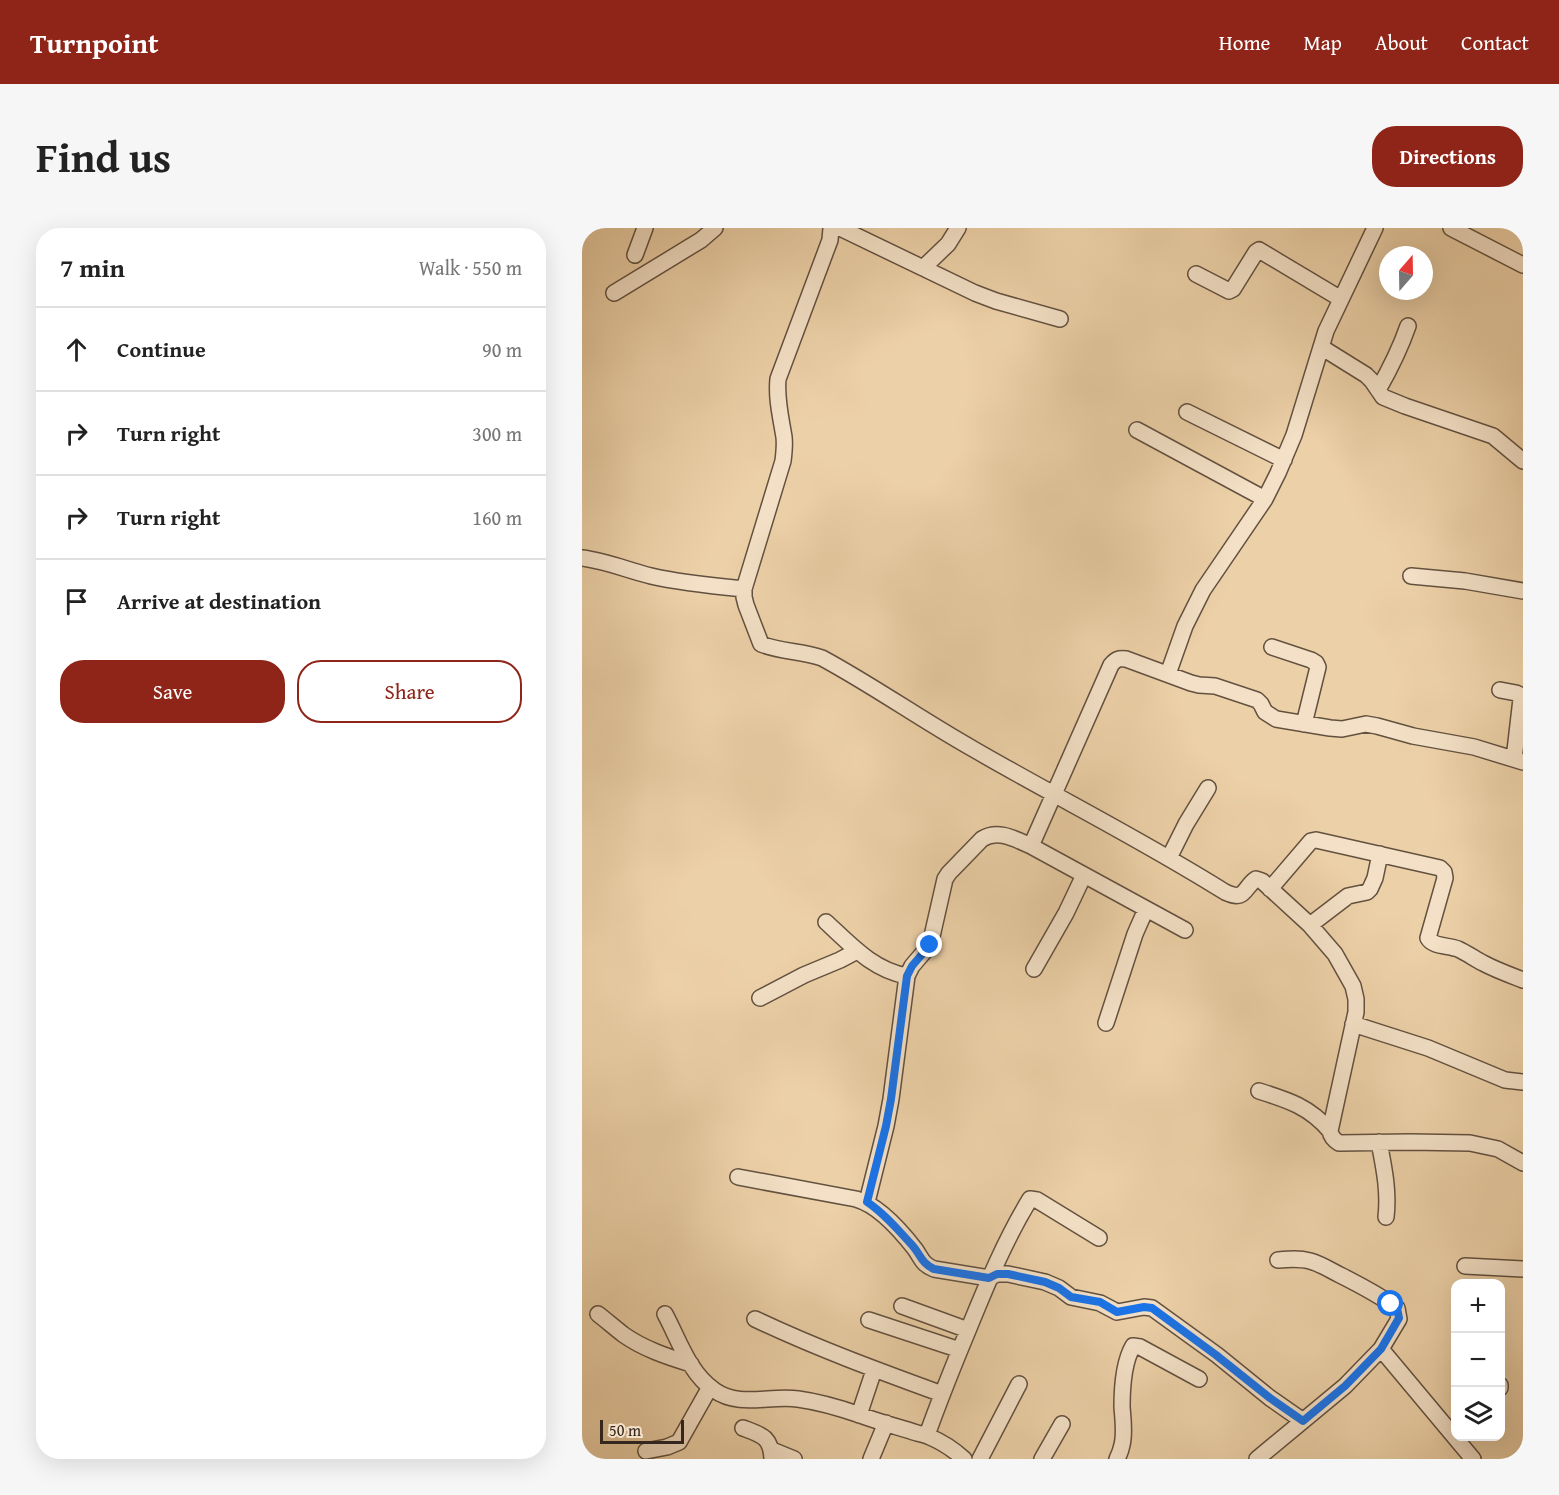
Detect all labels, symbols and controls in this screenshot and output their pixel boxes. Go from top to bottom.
text: Turnpoint [30,22,159,63]
text: Home [1219,27,1270,58]
text: Map [1303,27,1342,58]
text: About [1375,27,1428,58]
text: Contact [1461,27,1529,58]
text: Find us [36,126,171,187]
button: Directions [1372,126,1523,187]
north arrow [1379,246,1433,300]
text: 7 min [60,248,125,287]
text: Walk · 550 m [419,253,522,282]
icon: ahead [60,333,93,366]
text: Continue [117,333,206,365]
text: 90 m [482,335,522,364]
icon: right [60,417,93,450]
text: Turn right [117,417,220,449]
text: 300 m [472,419,522,448]
icon: right [60,501,93,534]
text: Turn right [117,501,220,533]
text: 160 m [472,503,522,532]
icon: arrive [60,585,93,618]
text: Arrive at destination [117,585,321,617]
button: Save [60,660,285,723]
button: Share [297,660,522,723]
route end [916,931,942,957]
map controls [1451,1279,1505,1441]
button: + [1451,1279,1505,1333]
route start [1377,1290,1403,1316]
button: − [1451,1333,1505,1387]
button: layers [1451,1387,1505,1441]
scale bar [600,1417,684,1444]
text: 50 m [609,1418,641,1442]

